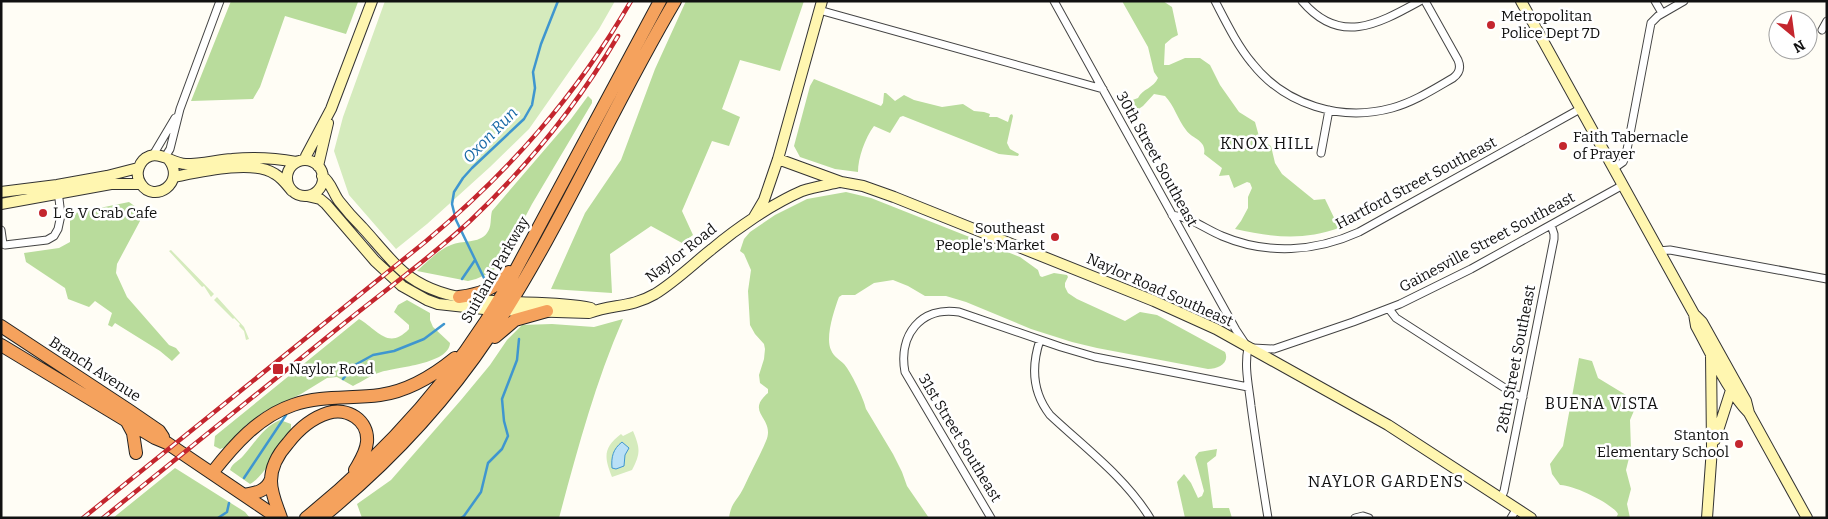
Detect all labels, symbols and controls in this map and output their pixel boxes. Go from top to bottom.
place label: Metropolitan Police Dept 7D [1501,7,1600,42]
north arrow [1768,10,1818,60]
marker: Metropolitan Police Dept 7D [1485,19,1497,31]
text: N [1790,36,1808,56]
street label: 30th Street Southeast [1112,88,1202,230]
water label: Oxon Run [459,103,521,167]
place label: Faith Tabernacle of Prayer [1573,128,1688,163]
street label: Hartford Street Southeast [1333,133,1500,233]
district label: KNOX HILL [1220,134,1314,153]
marker: Faith Tabernacle of Prayer [1557,140,1569,152]
street label: Gainesville Street Southeast [1396,188,1578,296]
place label: L & V Crab Cafe [53,204,157,222]
marker: L & V Crab Cafe [37,207,49,219]
street label: Suitland Parkway [457,213,533,327]
place label: Southeast People's Market [936,219,1046,254]
street label: Naylor Road [642,220,720,286]
marker: Southeast People's Market [1049,231,1061,243]
street label: Naylor Road Southeast [1084,250,1237,331]
street label: 28th Street Southeast [1493,283,1539,435]
street label: Branch Avenue [46,333,144,405]
place label: Naylor Road [289,360,374,378]
marker: Naylor Road [271,362,285,376]
street label: 31st Street Southeast [915,371,1006,506]
district label: BUENA VISTA [1545,394,1659,413]
place label: Stanton Elementary School [1597,426,1729,461]
marker: Stanton Elementary School [1733,438,1745,450]
district label: NAYLOR GARDENS [1308,472,1464,491]

